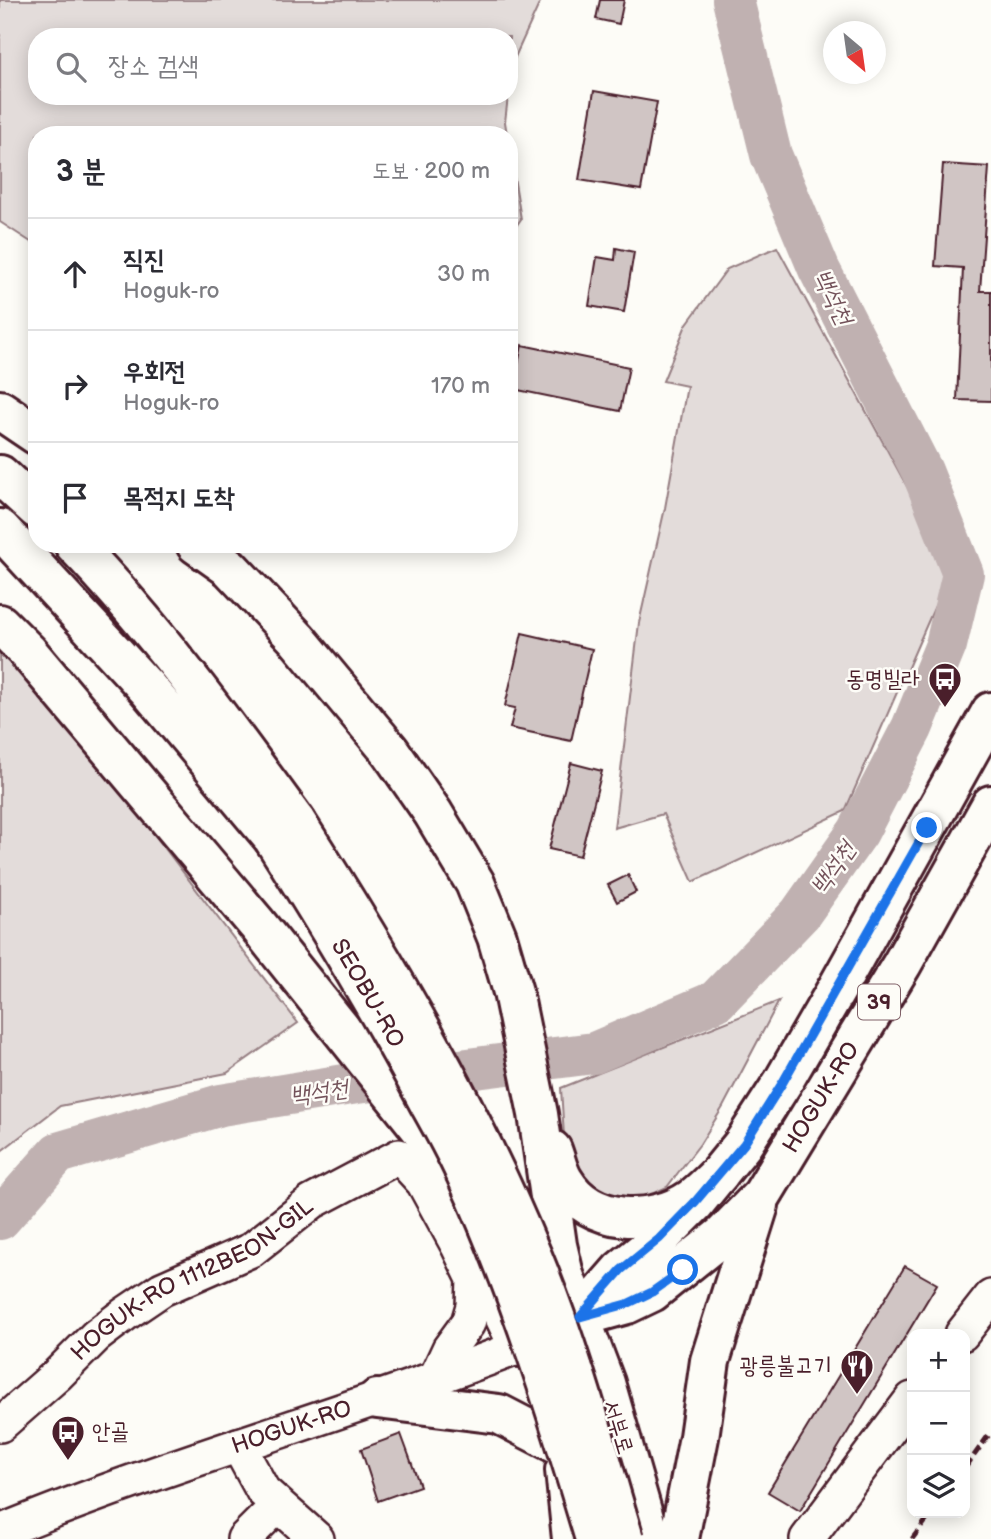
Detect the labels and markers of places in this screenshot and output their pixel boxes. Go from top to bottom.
bus stop icon: 동명빌라 [926,660,964,709]
place label: 동명빌라 [846,665,920,693]
restaurant icon: 광릉불고기 [838,1347,876,1396]
place label: 광릉불고기 [739,1352,832,1380]
bus stop icon: 안골 [49,1413,87,1462]
place label: 안골 [92,1418,129,1446]

